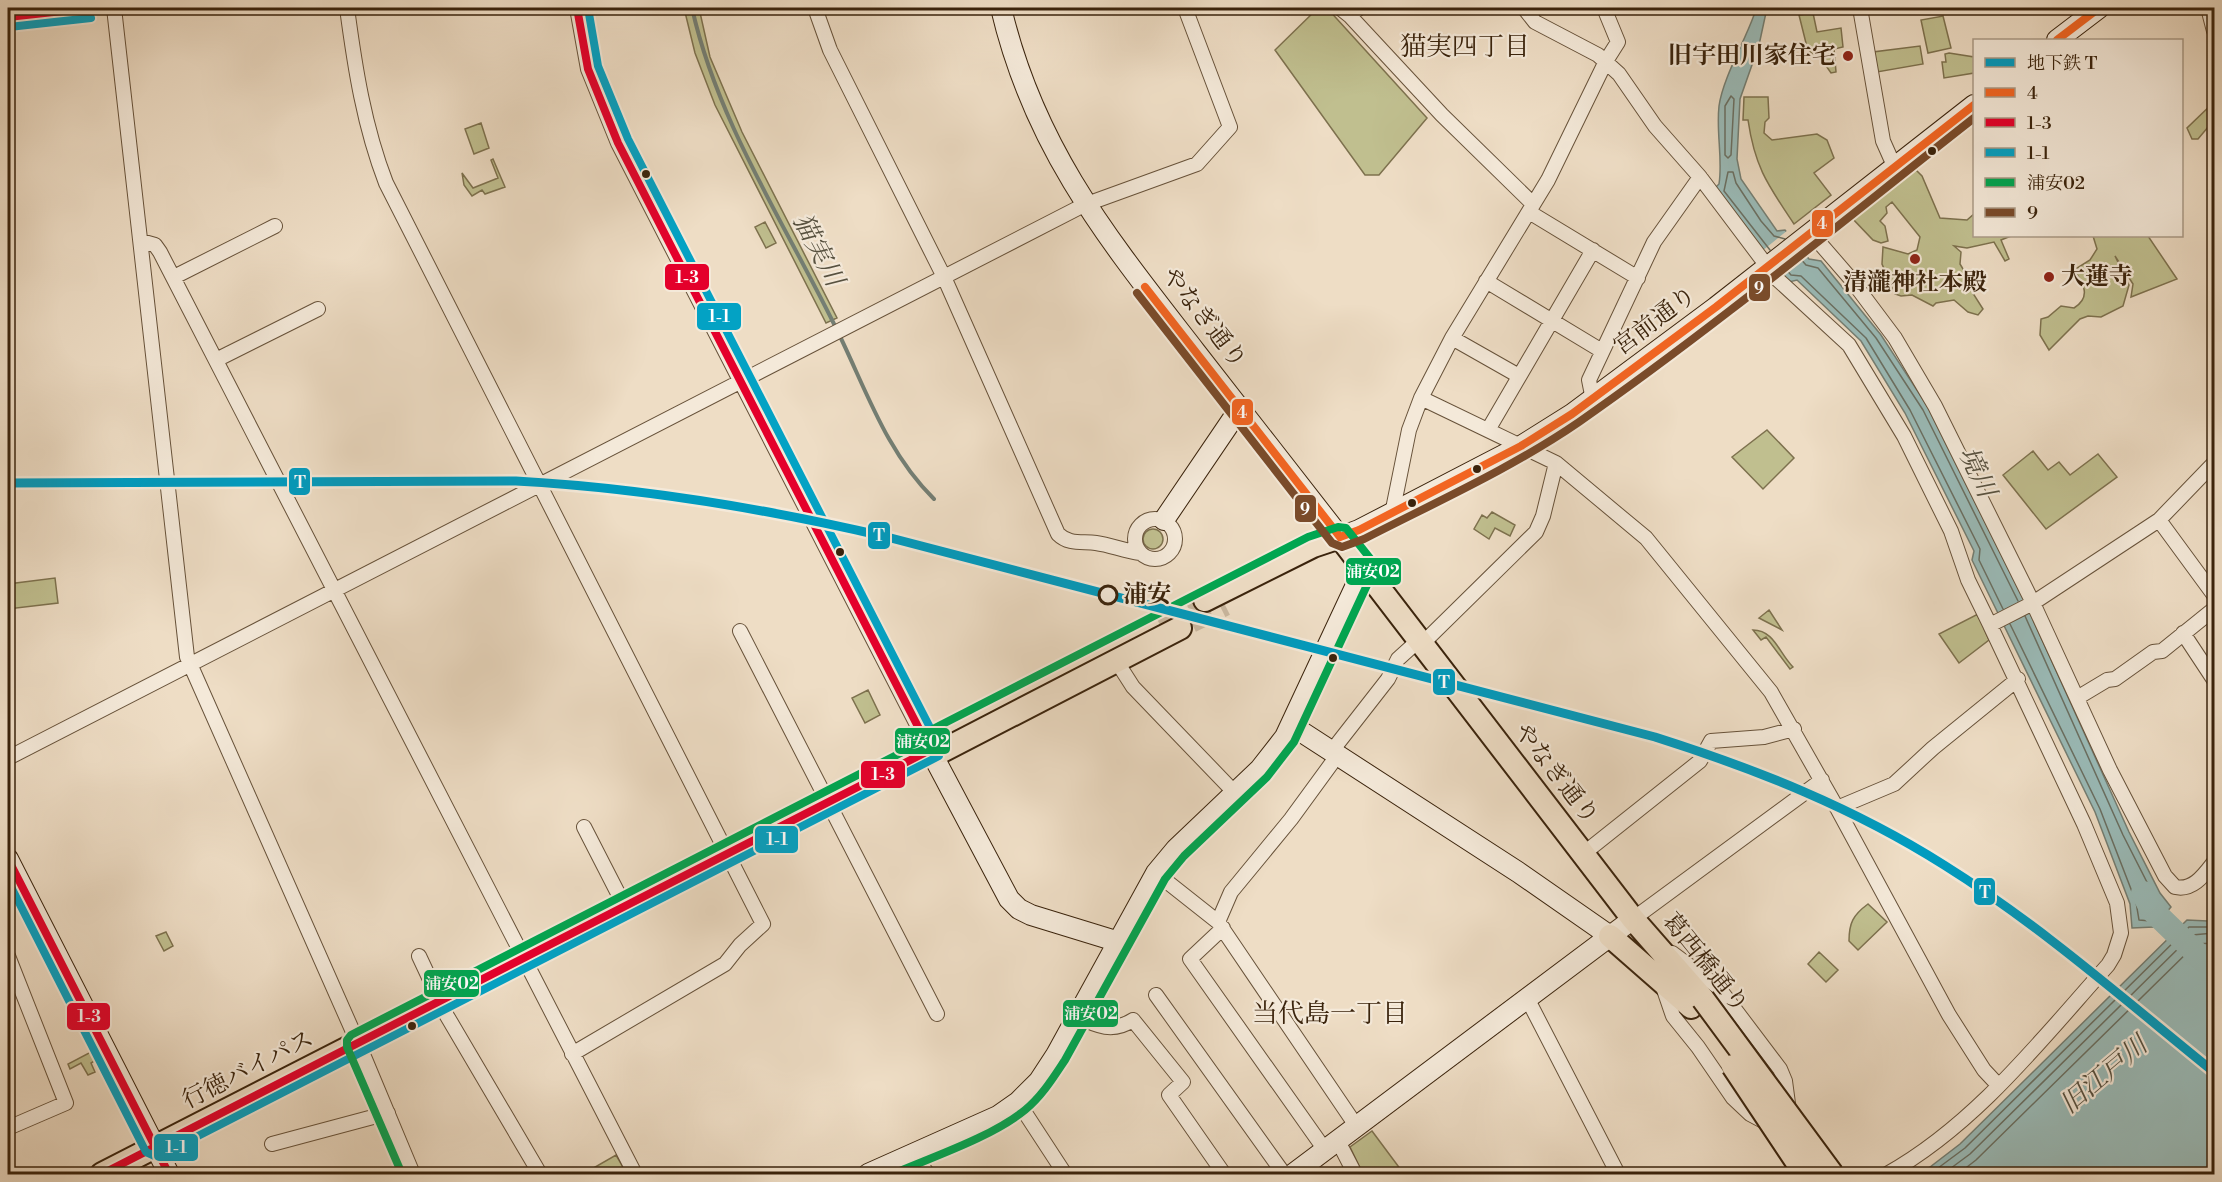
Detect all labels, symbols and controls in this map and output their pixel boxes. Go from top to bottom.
district label: 猫実四丁目 [1400,31,1530,63]
legend [1973,39,2183,237]
place label: 旧宇田川家住宅 [1668,41,1836,71]
marker: 旧宇田川家住宅 [1841,49,1855,63]
text: 地下鉄 T [2027,52,2098,75]
text: 4 [2027,82,2038,105]
text: 1-3 [2027,112,2052,135]
text: 1-1 [2027,142,2050,165]
unlabelled marker [1926,145,1938,157]
unlabelled marker [640,168,652,180]
text: 浦安02 [2027,172,2085,195]
text: 9 [2027,202,2038,225]
water label: 猫実川 [786,208,852,295]
line badge: 4 [1811,209,1834,238]
text: 4 [1817,214,1828,234]
marker: 清瀧神社本殿 [1908,252,1922,266]
street label: やなぎ通り [1155,261,1253,375]
place label: 大蓮寺 [2061,262,2133,292]
line badge: 1-3 [664,263,710,291]
text: 1-3 [675,268,699,288]
place label: 清瀧神社本殿 [1843,268,1987,298]
marker: 大蓮寺 [2042,270,2056,284]
line badge: 9 [1748,273,1771,302]
text: 9 [1754,279,1764,299]
street label: 宮前通り [1608,280,1702,362]
line badge: 1-1 [696,302,742,331]
text: 1-1 [708,307,730,327]
line badge: 4 [1231,398,1254,426]
text: 4 [1237,403,1248,423]
water label: 境川 [1952,442,2004,505]
unlabelled marker [1471,463,1483,475]
line badge: T [288,467,311,496]
text: T [294,473,306,493]
line badge: 9 [1294,494,1317,523]
unlabelled marker [1406,497,1418,509]
text: 9 [1300,500,1310,520]
line badge: T [867,521,891,550]
text: T [873,526,885,546]
unlabelled marker [834,546,846,558]
line badge: 浦安02 [1345,557,1402,586]
text: 浦安02 [1346,562,1400,582]
place label: 浦安 [1123,580,1171,610]
marker: 浦安 [1098,585,1118,605]
unlabelled marker [1327,652,1339,664]
line badge: T [1432,668,1456,696]
text: T [1438,673,1450,693]
street label: やなぎ通り [1507,717,1605,831]
line badge: 浦安02 [894,727,951,755]
text: 浦安02 [896,732,950,752]
line badge: 1-3 [860,760,906,789]
text: 1-3 [871,765,895,785]
line badge: 1-1 [754,825,799,854]
text: 1-1 [766,830,788,850]
line badge: T [1973,877,1996,906]
text: T [1979,883,1991,903]
street label: 葛西橋通り [1656,907,1754,1019]
line badge: 浦安02 [423,969,480,998]
text: 浦安02 [425,974,479,994]
district label: 当代島一丁目 [1252,998,1408,1030]
line badge: 浦安02 [1062,999,1119,1028]
line badge: 1-3 [66,1002,111,1031]
text: 浦安02 [1064,1004,1118,1024]
text: 1-3 [77,1007,101,1027]
unlabelled marker [406,1020,418,1032]
street label: 行徳バイパス [177,1024,319,1116]
water label: 旧江戸川 [2054,1027,2156,1121]
line badge: 1-1 [153,1133,199,1162]
text: 1-1 [165,1138,187,1158]

